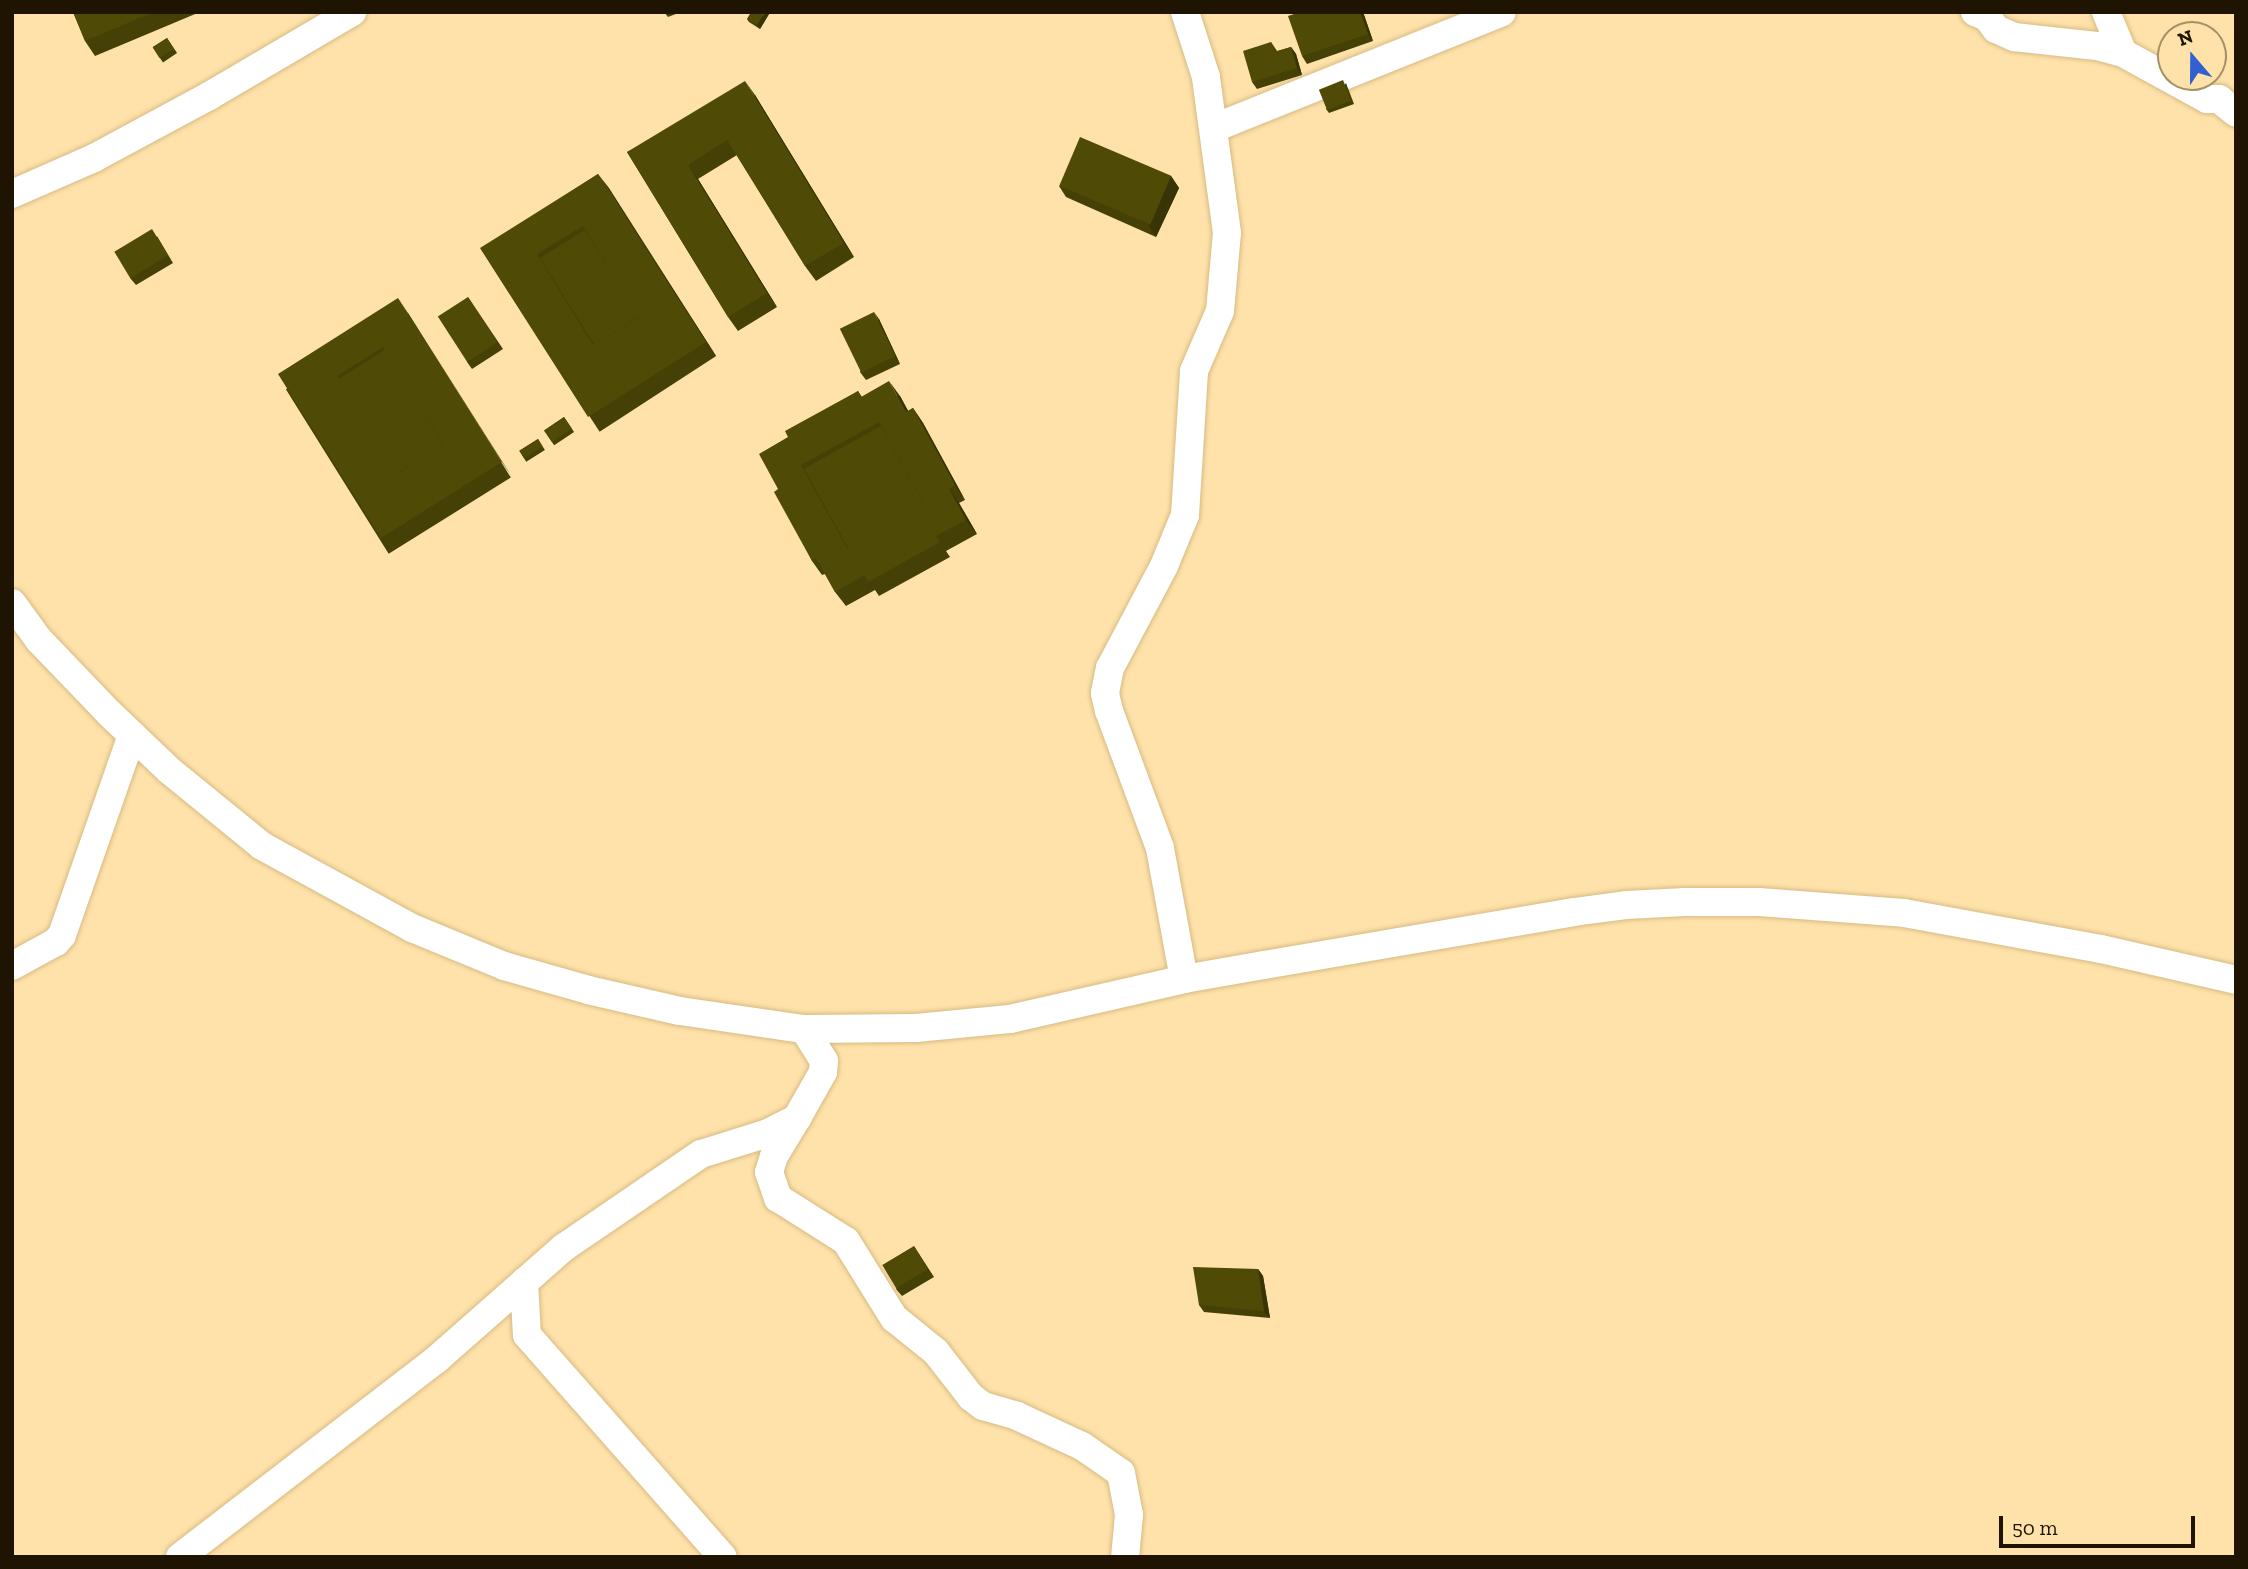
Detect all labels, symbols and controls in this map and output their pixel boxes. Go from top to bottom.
north arrow [2157,21,2227,91]
text: N [2175,24,2196,51]
scale bar [2003,1502,2199,1546]
text: 50 m [2012,1515,2058,1540]

